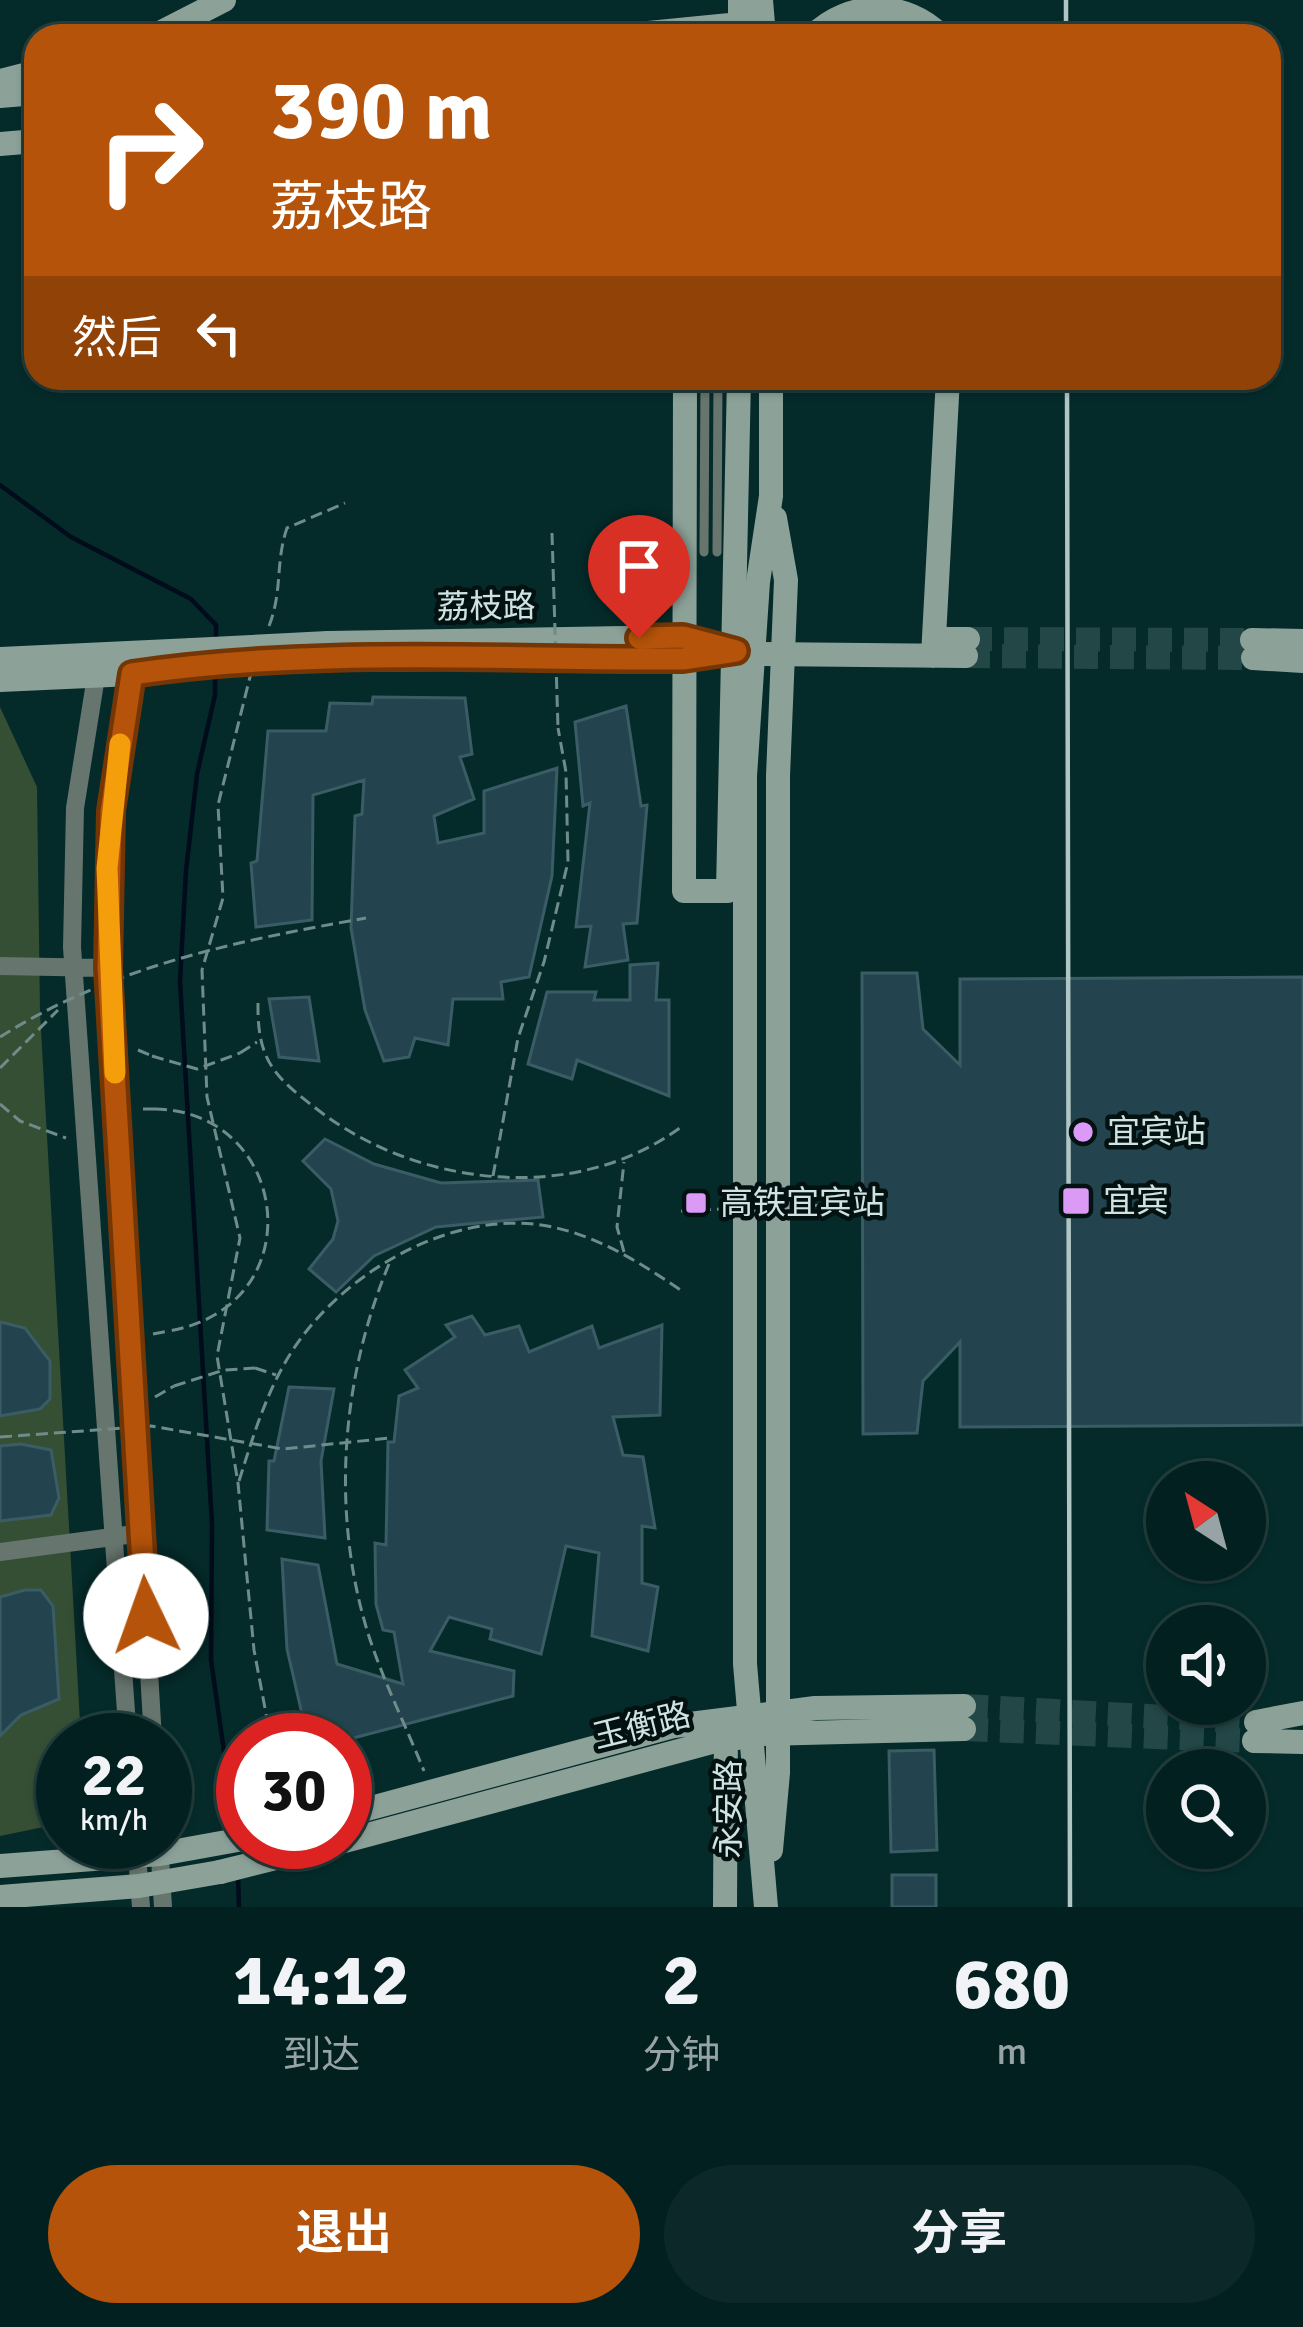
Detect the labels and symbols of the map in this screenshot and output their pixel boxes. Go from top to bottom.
pin [588,515,690,638]
street label: 荔枝路 [436,586,536,628]
place label: 宜宾站 [1107,1112,1206,1153]
marker: 宜宾站 [1070,1119,1096,1145]
place label: 宜宾 [1103,1181,1169,1222]
place label: 高铁宜宾站 [720,1183,885,1224]
marker: 宜宾 [1060,1185,1092,1217]
marker: 高铁宜宾站 [683,1190,709,1216]
north arrow [1146,1461,1266,1581]
position arrow [83,1553,209,1679]
street label: 玉衡路 [589,1694,695,1758]
speed limit sign: 30 [216,1713,372,1869]
street label: 永安路 [709,1760,750,1859]

